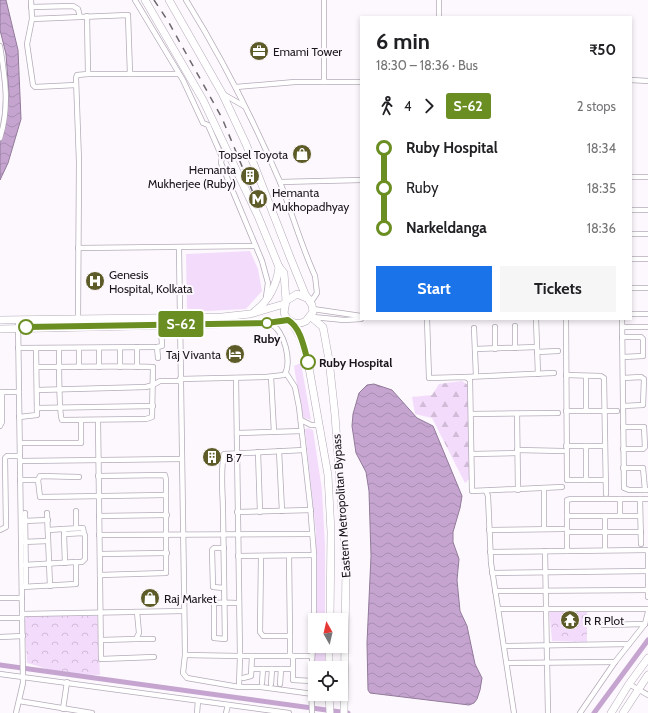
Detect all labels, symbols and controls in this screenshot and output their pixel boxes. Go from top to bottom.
text: 6 min [376,28,430,55]
office icon: Emami Tower [248,40,270,62]
text: ₹50 [589,41,616,59]
place label: Emami Tower [273,44,342,59]
text: 18:30 – 18:36 · Bus [376,57,478,73]
icon: walk [376,95,398,117]
icon: forward [418,95,440,117]
text: S-62 [454,97,483,115]
text: 4 [404,98,412,114]
text: 2 stops [577,98,616,114]
text: Ruby Hospital [406,139,498,157]
text: 18:34 [587,140,616,156]
shop icon: Topsel Toyota [291,143,313,165]
place label: Topsel Toyota [218,147,288,162]
place label: Hemanta Mukherjee (Ruby) [148,162,236,191]
building icon: Hemanta Mukherjee (Ruby) [239,165,261,187]
text: Ruby [406,179,438,197]
text: 18:35 [587,180,616,196]
place label: Hemanta Mukhopadhyay [272,185,349,214]
metro station icon: Hemanta Mukhopadhyay [247,188,269,210]
text: Narkeldanga [406,219,487,237]
text: 18:36 [587,220,616,236]
button: Start [376,266,492,312]
button: Tickets [500,266,616,312]
place label: Genesis Hospital, Kolkata [109,267,193,296]
hospital icon: Genesis Hospital, Kolkata [84,270,106,292]
line badge: S-62 [153,311,209,337]
text: S-62 [166,315,196,333]
marker: Ruby [261,317,273,329]
unlabelled marker [18,319,34,335]
place label: Ruby [253,331,281,346]
hotel icon: Taj Vivanta [224,343,246,365]
place label: Taj Vivanta [166,347,221,362]
marker: Ruby Hospital [300,354,316,370]
place label: Ruby Hospital [319,355,392,370]
street label: Eastern Metropolitan Bypass [328,434,354,578]
building icon: B 7 [201,446,223,468]
place label: B 7 [226,450,242,465]
shop icon: Raj Market [139,587,161,609]
place label: Raj Market [164,591,217,606]
temple icon: R R Plot [559,609,581,631]
north arrow [308,613,348,653]
map controls [308,613,348,701]
place label: R R Plot [584,613,624,628]
button: locate [308,661,348,701]

